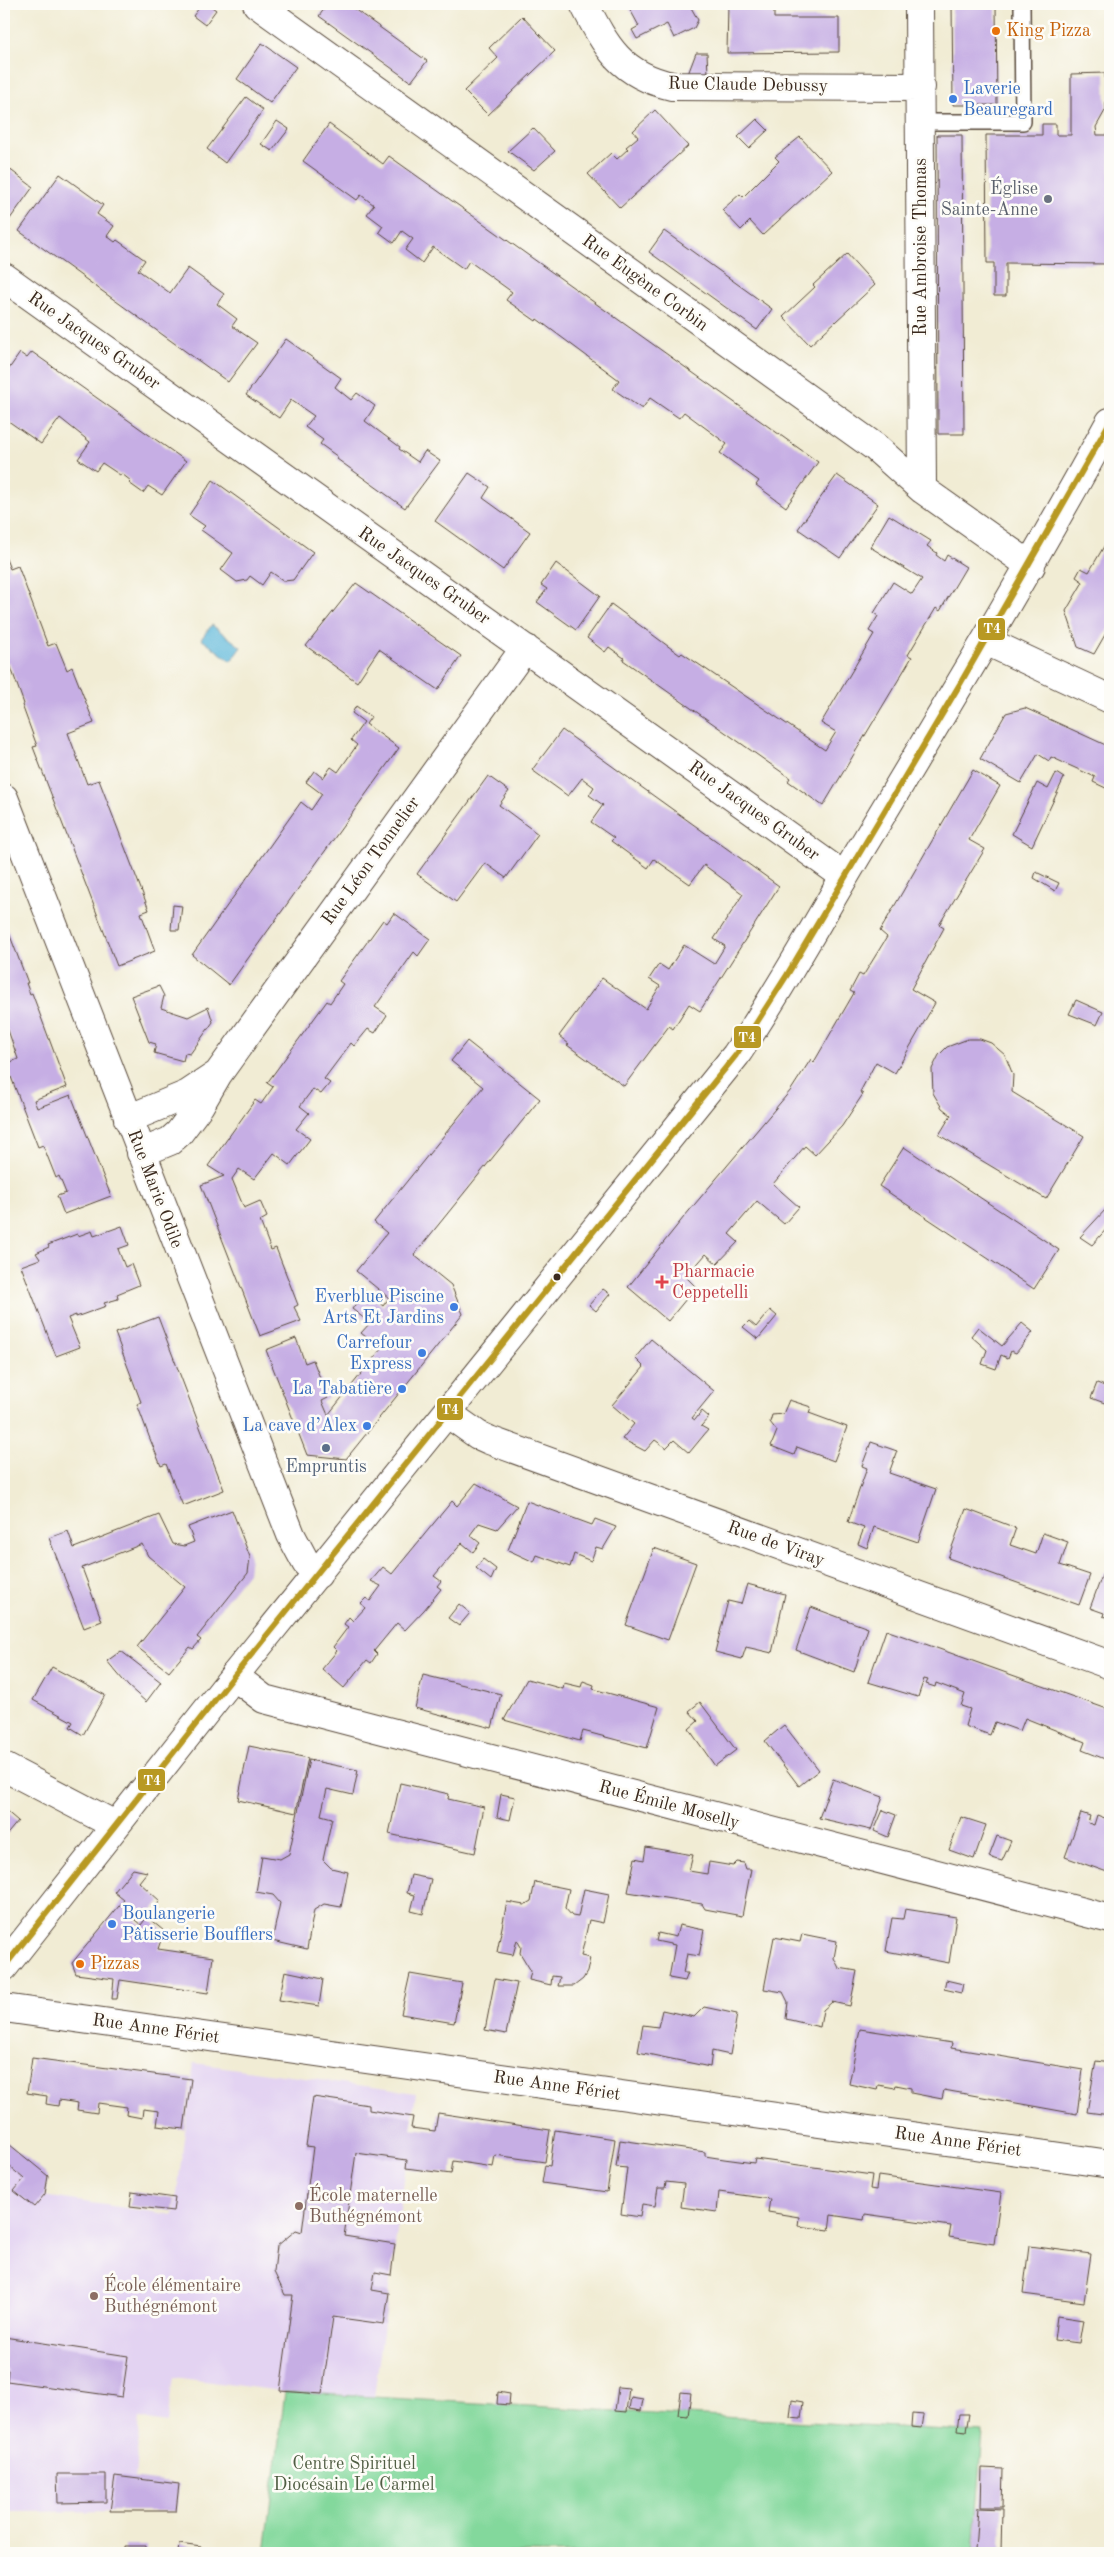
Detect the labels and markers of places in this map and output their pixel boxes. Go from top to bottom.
place label: King Pizza [1006,22,1091,40]
marker: King Pizza [990,25,1002,37]
place label: Laverie Beauregard [963,80,1053,119]
marker: Laverie Beauregard [947,93,959,105]
place label: Église Sainte-Anne [941,176,1038,219]
marker: Église Sainte-Anne [1042,193,1054,205]
place label: Pharmacie Ceppetelli [672,1263,754,1302]
unlabelled marker [552,1272,562,1282]
marker: Pharmacie Ceppetelli [656,1276,668,1288]
place label: Everblue Piscine Arts Et Jardins [315,1288,444,1327]
marker: Everblue Piscine Arts Et Jardins [448,1301,460,1313]
place label: Carrefour Express [336,1334,413,1373]
marker: Carrefour Express [416,1347,428,1359]
place label: La Tabatière [292,1380,392,1398]
marker: La Tabatière [396,1383,408,1395]
place label: La cave d’Alex [242,1417,357,1435]
marker: La cave d’Alex [361,1420,373,1432]
marker: Empruntis [320,1442,332,1454]
place label: Empruntis [285,1458,367,1476]
place label: Boulangerie Pâtisserie Boufflers [122,1905,273,1944]
marker: Boulangerie Pâtisserie Boufflers [106,1918,118,1930]
place label: Pizzas [90,1955,140,1973]
marker: Pizzas [74,1958,86,1970]
place label: École maternelle Buthégnémont [309,2183,438,2226]
marker: École maternelle Buthégnémont [293,2200,305,2212]
place label: École élémentaire Buthégnémont [104,2273,241,2316]
marker: École élémentaire Buthégnémont [88,2290,100,2302]

